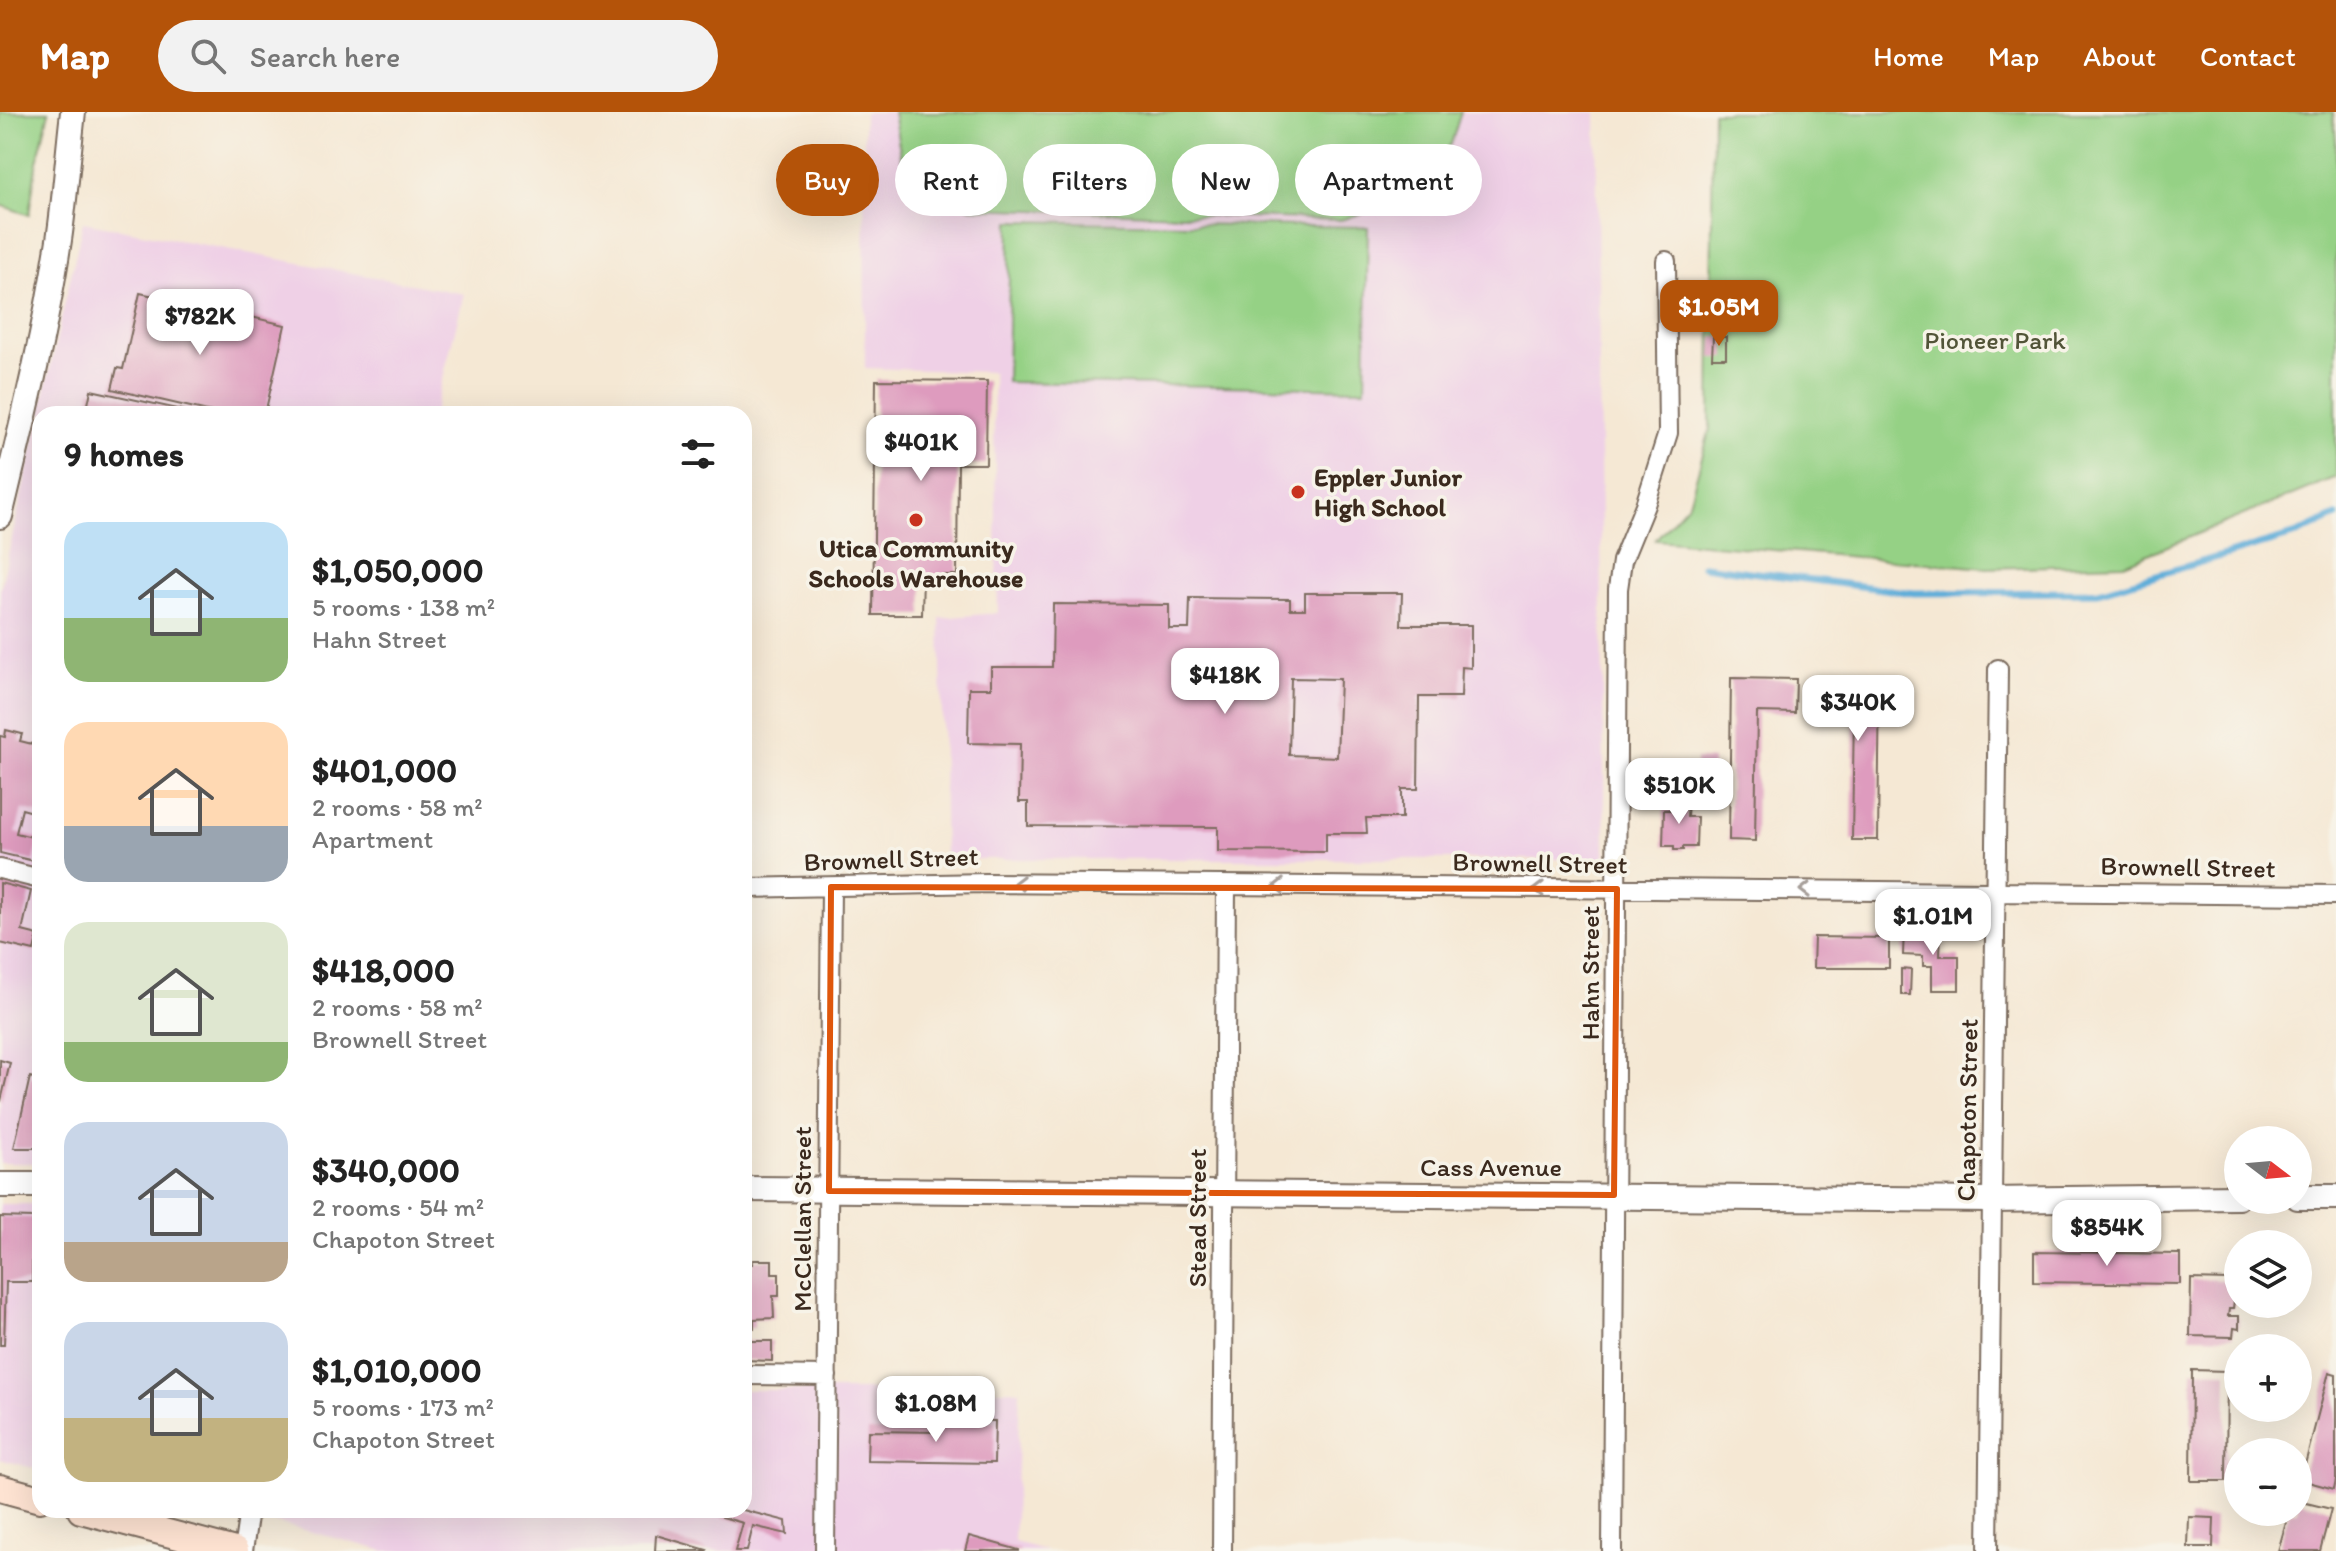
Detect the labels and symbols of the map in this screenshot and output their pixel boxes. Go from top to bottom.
pin: $1.05M [1654,280,1784,348]
pin: $782K [144,289,256,357]
park label: Pioneer Park [1924,324,2066,356]
pin: $401K [865,415,977,483]
place label: Eppler Junior High School [1314,461,1462,523]
marker: Eppler Junior High School [1289,483,1307,501]
marker: Utica Community Schools Warehouse [907,511,925,529]
place label: Utica Community Schools Warehouse [809,532,1023,594]
pin: $418K [1169,648,1281,716]
pin: $340K [1802,675,1914,743]
pin: $510K [1623,758,1735,826]
street label: Brownell Street [803,840,979,878]
street label: Brownell Street [1452,845,1628,881]
street label: Brownell Street [2100,849,2276,885]
one-way arrow [1012,874,1025,892]
one-way arrow [1272,878,1285,895]
one-way arrow [1532,880,1545,898]
one-way arrow [1798,882,1811,899]
pin: $1.01M [1868,889,1998,957]
street label: Hahn Street [1574,906,1606,1040]
street label: Chapoton Street [1949,1018,1985,1202]
street label: McClellan Street [786,1126,818,1312]
north arrow [2224,1126,2312,1214]
street label: Stead Street [1181,1148,1213,1287]
street label: Cass Avenue [1420,1151,1562,1183]
pin: $854K [2051,1200,2163,1268]
pin: $1.08M [871,1376,1001,1444]

